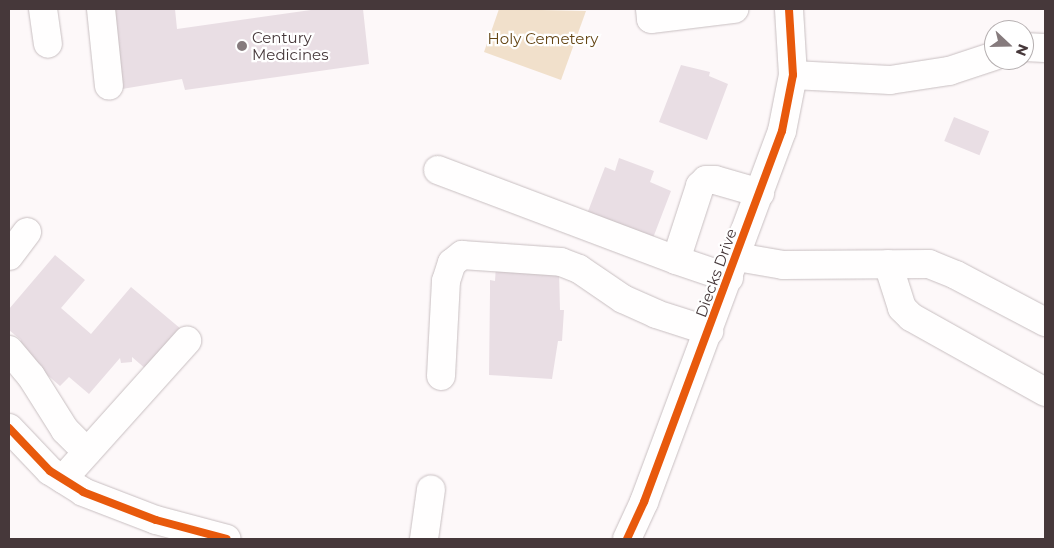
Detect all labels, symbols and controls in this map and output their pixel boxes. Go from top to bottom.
north arrow [984,20,1034,70]
place label: Century Medicines [252,28,328,63]
park label: Holy Cemetery [488,30,598,48]
marker: Century Medicines [236,40,248,52]
text: N [1012,42,1032,59]
street label: Diecks Drive [692,226,740,320]

